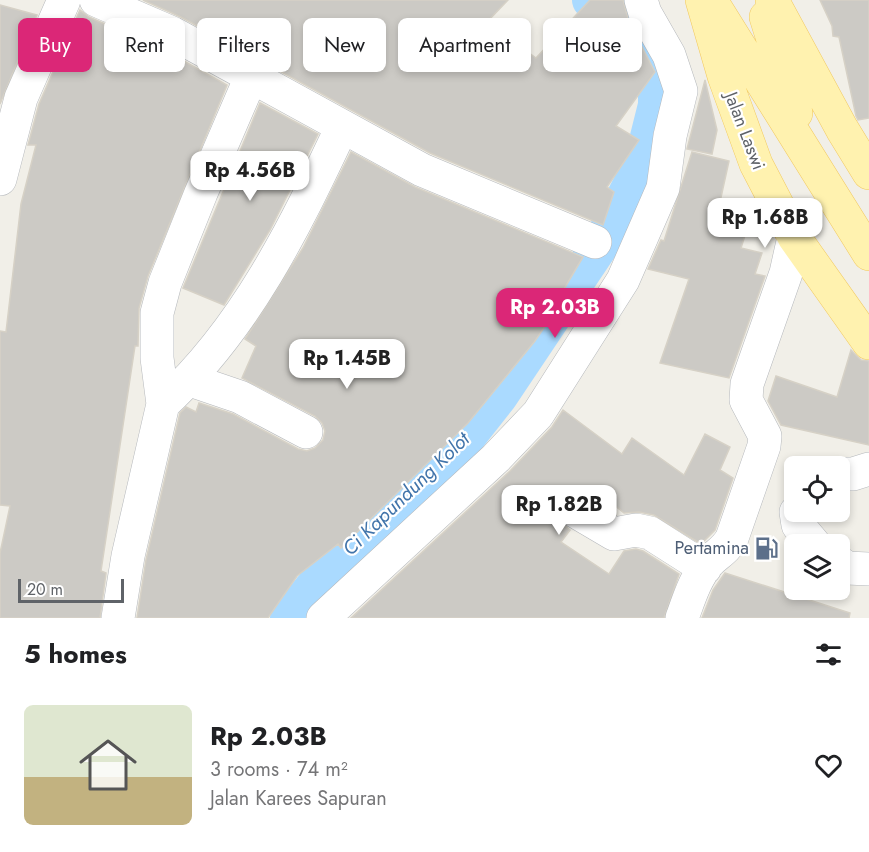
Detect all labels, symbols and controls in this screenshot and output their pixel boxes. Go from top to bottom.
chip: Buy [18,18,92,72]
chip: Rent [104,18,185,72]
chip: Filters [197,18,291,72]
chip: New [303,18,386,72]
chip: Apartment [398,18,531,72]
chip: House [543,18,642,72]
street label: Jalan Laswi [718,86,772,174]
pin: Rp 4.56B [188,151,312,202]
text: Rp 4.56B [204,156,296,185]
pin: Rp 1.68B [703,198,827,249]
text: Rp 1.68B [721,203,809,232]
pin: Rp 2.03B [493,288,617,339]
text: Rp 2.03B [510,293,600,322]
pin: Rp 1.45B [285,339,409,390]
text: Rp 1.45B [303,344,391,373]
water label: Ci Kapundung Kolot [336,425,477,562]
map controls [784,456,850,600]
button: locate [784,456,850,522]
pin: Rp 1.82B [497,485,621,536]
text: Rp 1.82B [516,490,602,519]
button: layers [784,534,850,600]
place label: Pertamina [674,535,749,561]
fuel station icon: Pertamina [754,535,780,561]
scale bar [18,576,124,604]
text: 20 m [27,578,63,601]
text: 5 homes [24,635,127,673]
icon: filters [812,638,845,671]
text: Rp 2.03B [210,717,327,755]
icon: home [72,729,144,801]
icon: heart [812,749,845,782]
text: 3 rooms · 74 m² [210,755,348,784]
text: Jalan Karees Sapuran [210,784,387,813]

